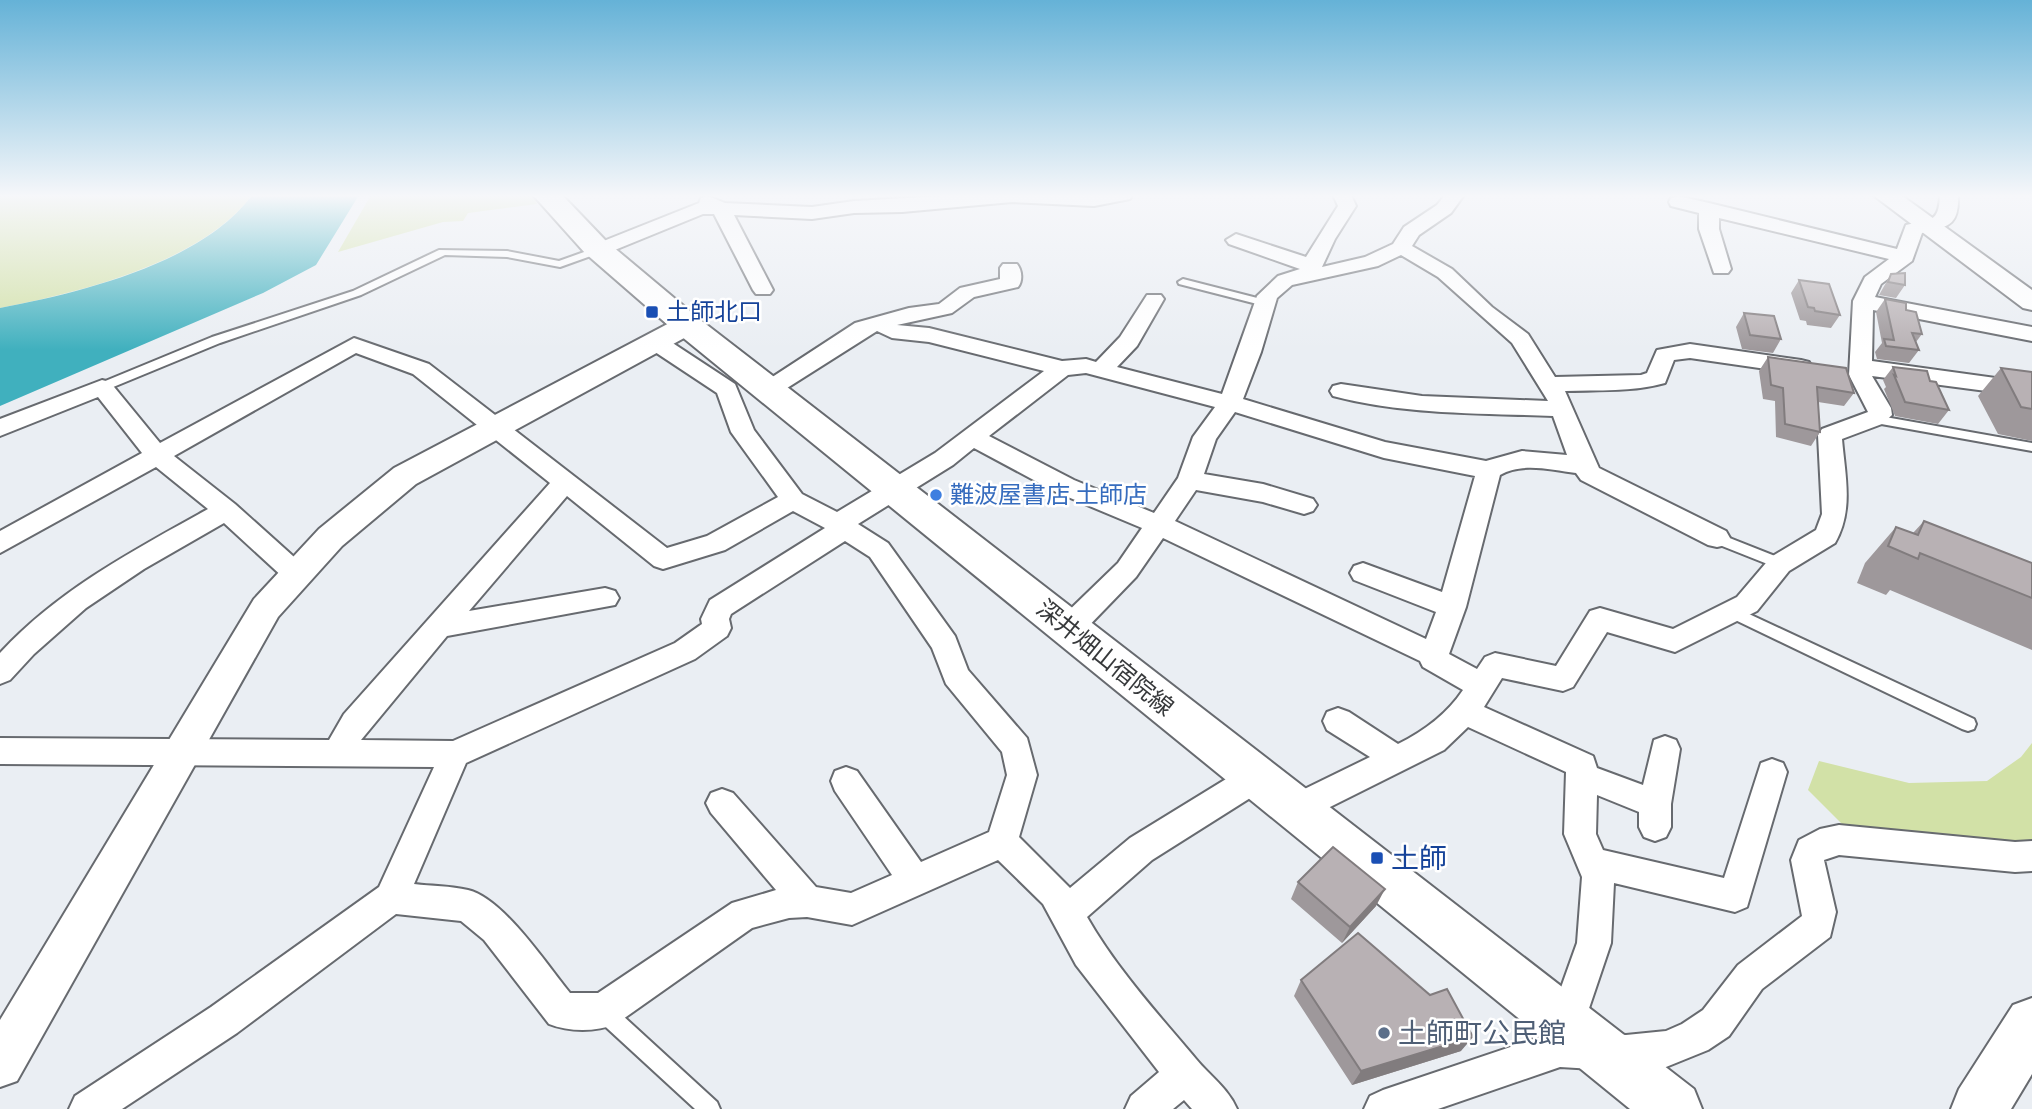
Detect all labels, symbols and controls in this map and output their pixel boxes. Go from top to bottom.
place label: 土師北口 [666,298,762,326]
marker: 土師北口 [644,304,660,320]
place label: 難波屋書店 土師店 [950,481,1147,509]
marker: 難波屋書店 土師店 [928,487,944,503]
street label: 深井畑山宿院線 [1031,594,1179,722]
place label: 土師 [1391,842,1447,875]
marker: 土師 [1369,850,1385,866]
place label: 土師町公民館 [1398,1017,1566,1050]
marker: 土師町公民館 [1376,1025,1392,1041]

